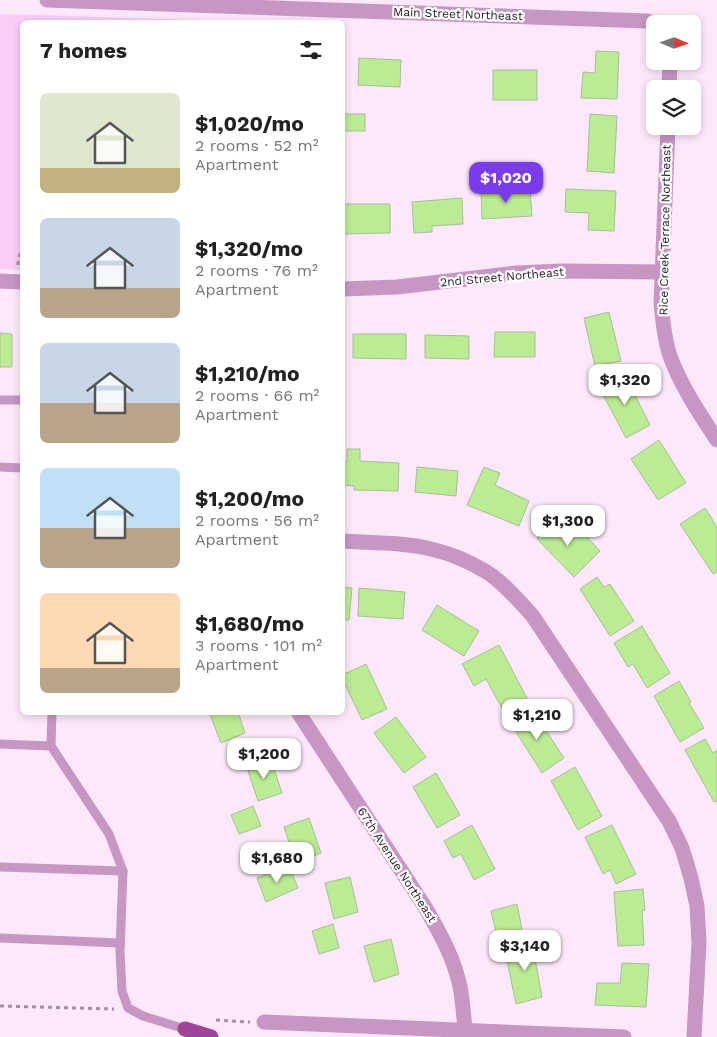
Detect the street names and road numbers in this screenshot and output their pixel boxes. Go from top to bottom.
street label: Main Street Northeast [393,5,523,23]
street label: Rice Creek Terrace Northeast [657,144,673,316]
street label: 2nd Street Northeast [440,265,564,289]
street label: 67th Avenue Northeast [355,805,439,925]

